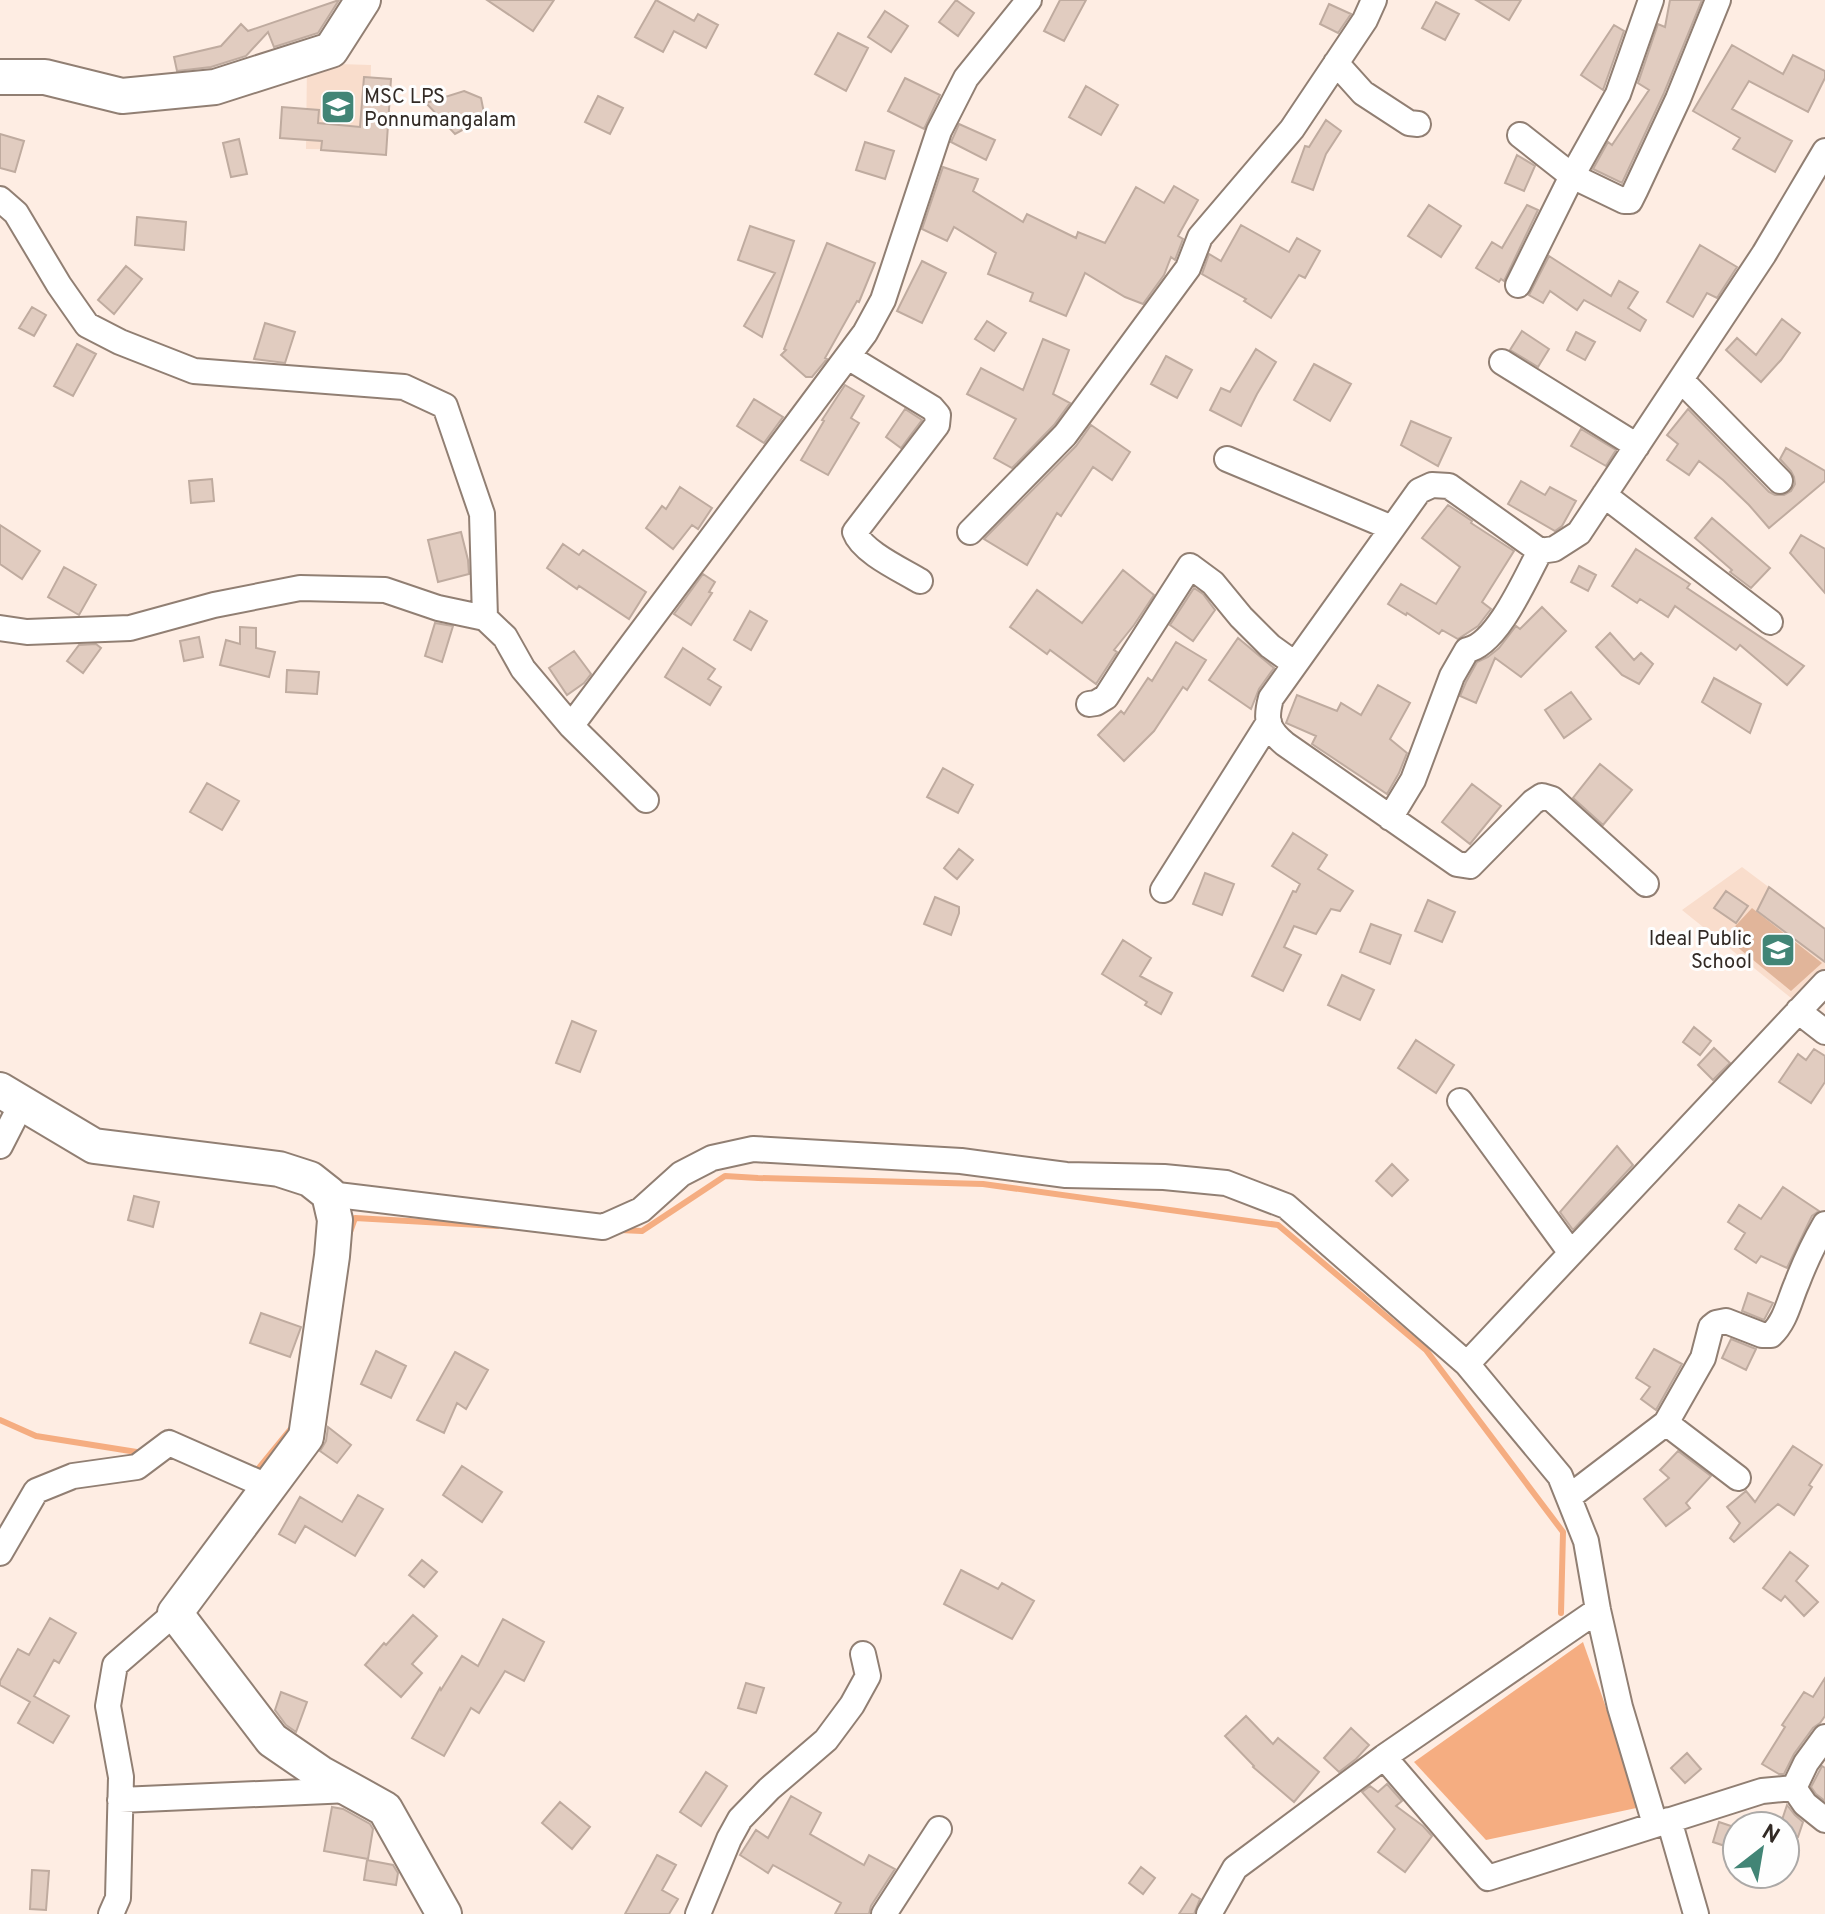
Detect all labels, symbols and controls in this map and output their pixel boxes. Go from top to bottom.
place label: MSC LPS Ponnumangalam [364,85,516,134]
school or university icon: MSC LPS Ponnumangalam [319,88,357,126]
place label: Ideal Public School [1649,927,1752,976]
school or university icon: Ideal Public School [1759,931,1797,969]
north arrow [1721,1810,1801,1890]
text: N [1756,1819,1784,1851]

